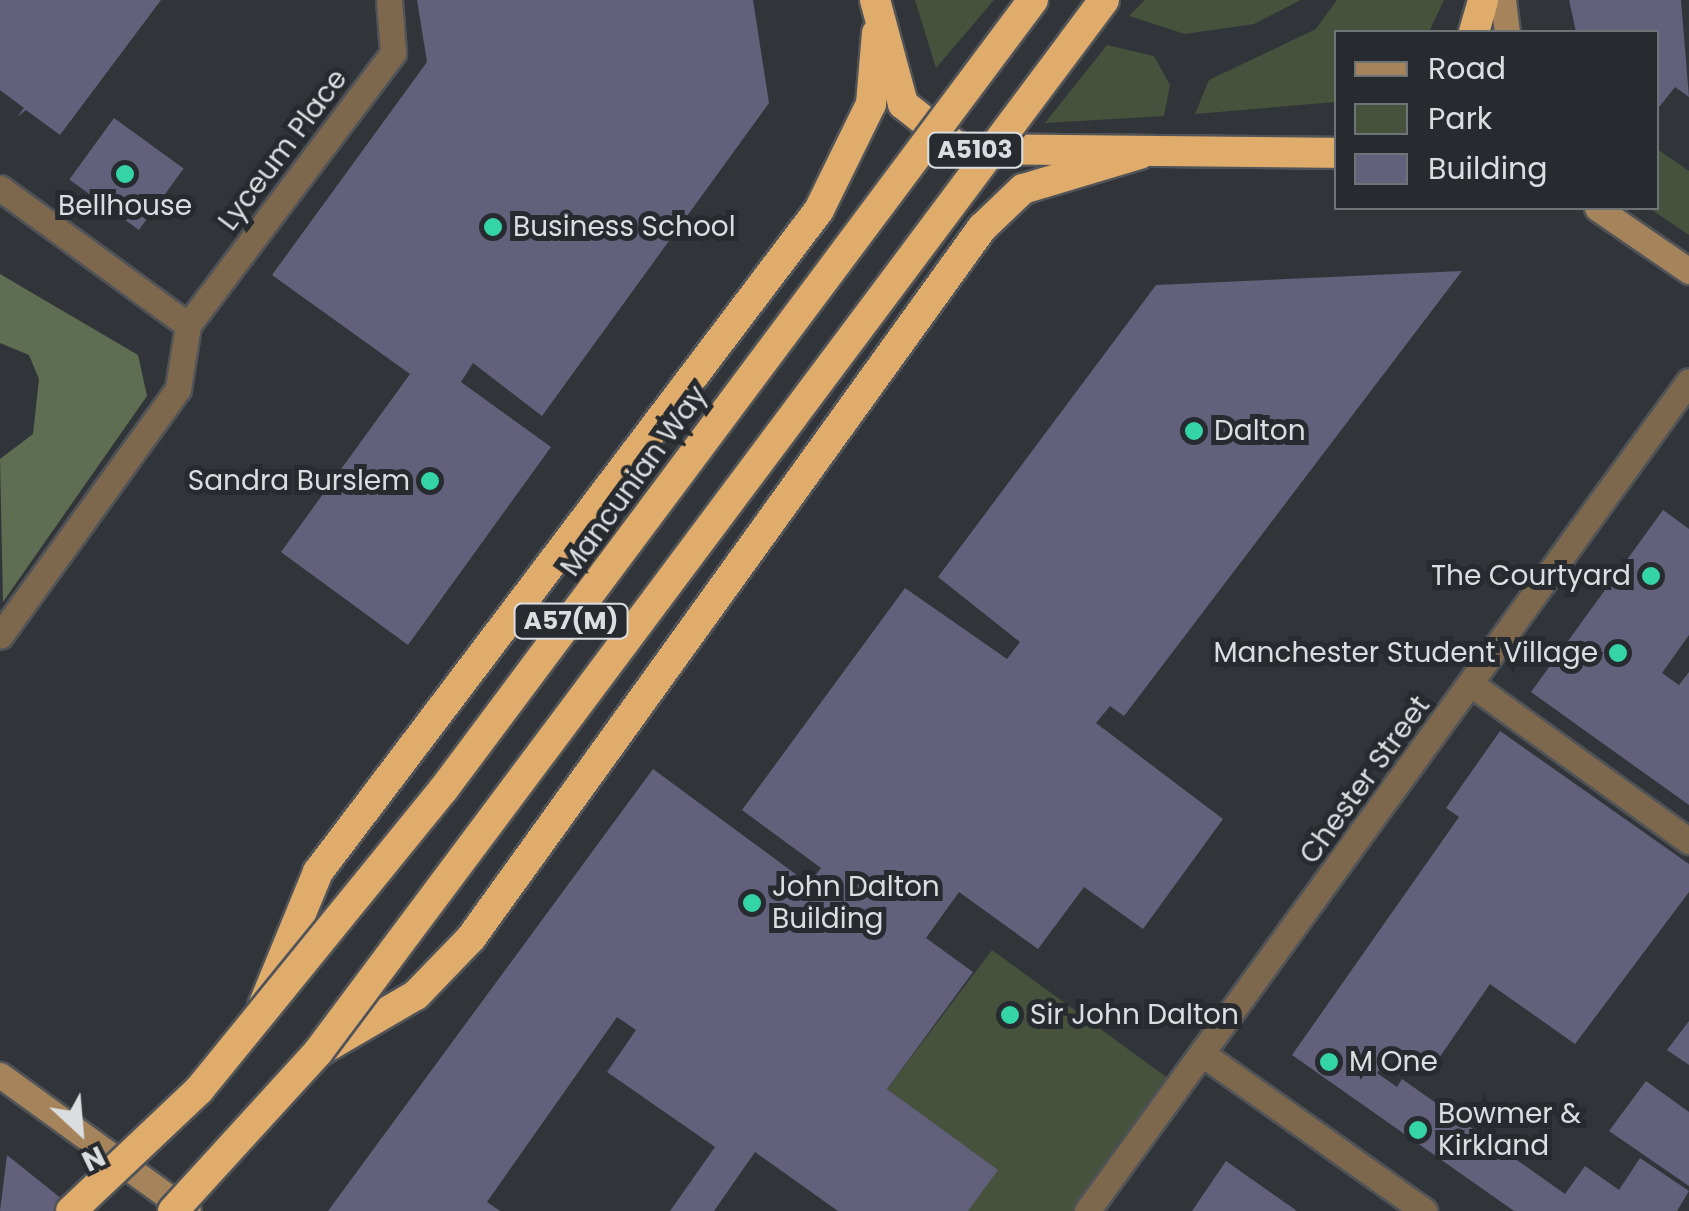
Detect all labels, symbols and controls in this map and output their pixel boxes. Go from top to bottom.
legend [1334,30,1659,210]
text: Road [1428,47,1506,90]
street label: Lyceum Place [212,63,354,237]
text: Park [1428,97,1492,140]
road number: A5103 [925,130,1025,170]
text: Building [1428,147,1548,190]
marker: Bellhouse [114,163,136,185]
place label: Bellhouse [58,189,192,223]
place label: Business School [513,210,736,244]
marker: Business School [482,216,504,238]
street label: Mancunian Way [554,379,714,583]
place label: Dalton [1214,414,1306,448]
marker: Dalton [1183,420,1205,442]
place label: Sandra Burslem [188,464,410,498]
marker: Sandra Burslem [419,470,441,492]
place label: The Courtyard [1431,559,1631,593]
marker: The Courtyard [1640,565,1662,587]
road number: A57(M) [514,601,628,641]
place label: Manchester Student Village [1213,636,1598,670]
marker: Manchester Student Village [1607,642,1629,664]
street label: Chester Street [1293,690,1437,870]
place label: John Dalton Building [772,870,940,936]
marker: John Dalton Building [741,892,763,914]
place label: Sir John Dalton [1030,998,1239,1032]
marker: Sir John Dalton [999,1004,1021,1026]
place label: M One [1349,1045,1438,1079]
marker: M One [1318,1051,1340,1073]
north arrow [30,1081,130,1181]
place label: Bowmer & Kirkland [1438,1097,1581,1163]
marker: Bowmer & Kirkland [1407,1119,1429,1141]
text: N [75,1136,111,1181]

